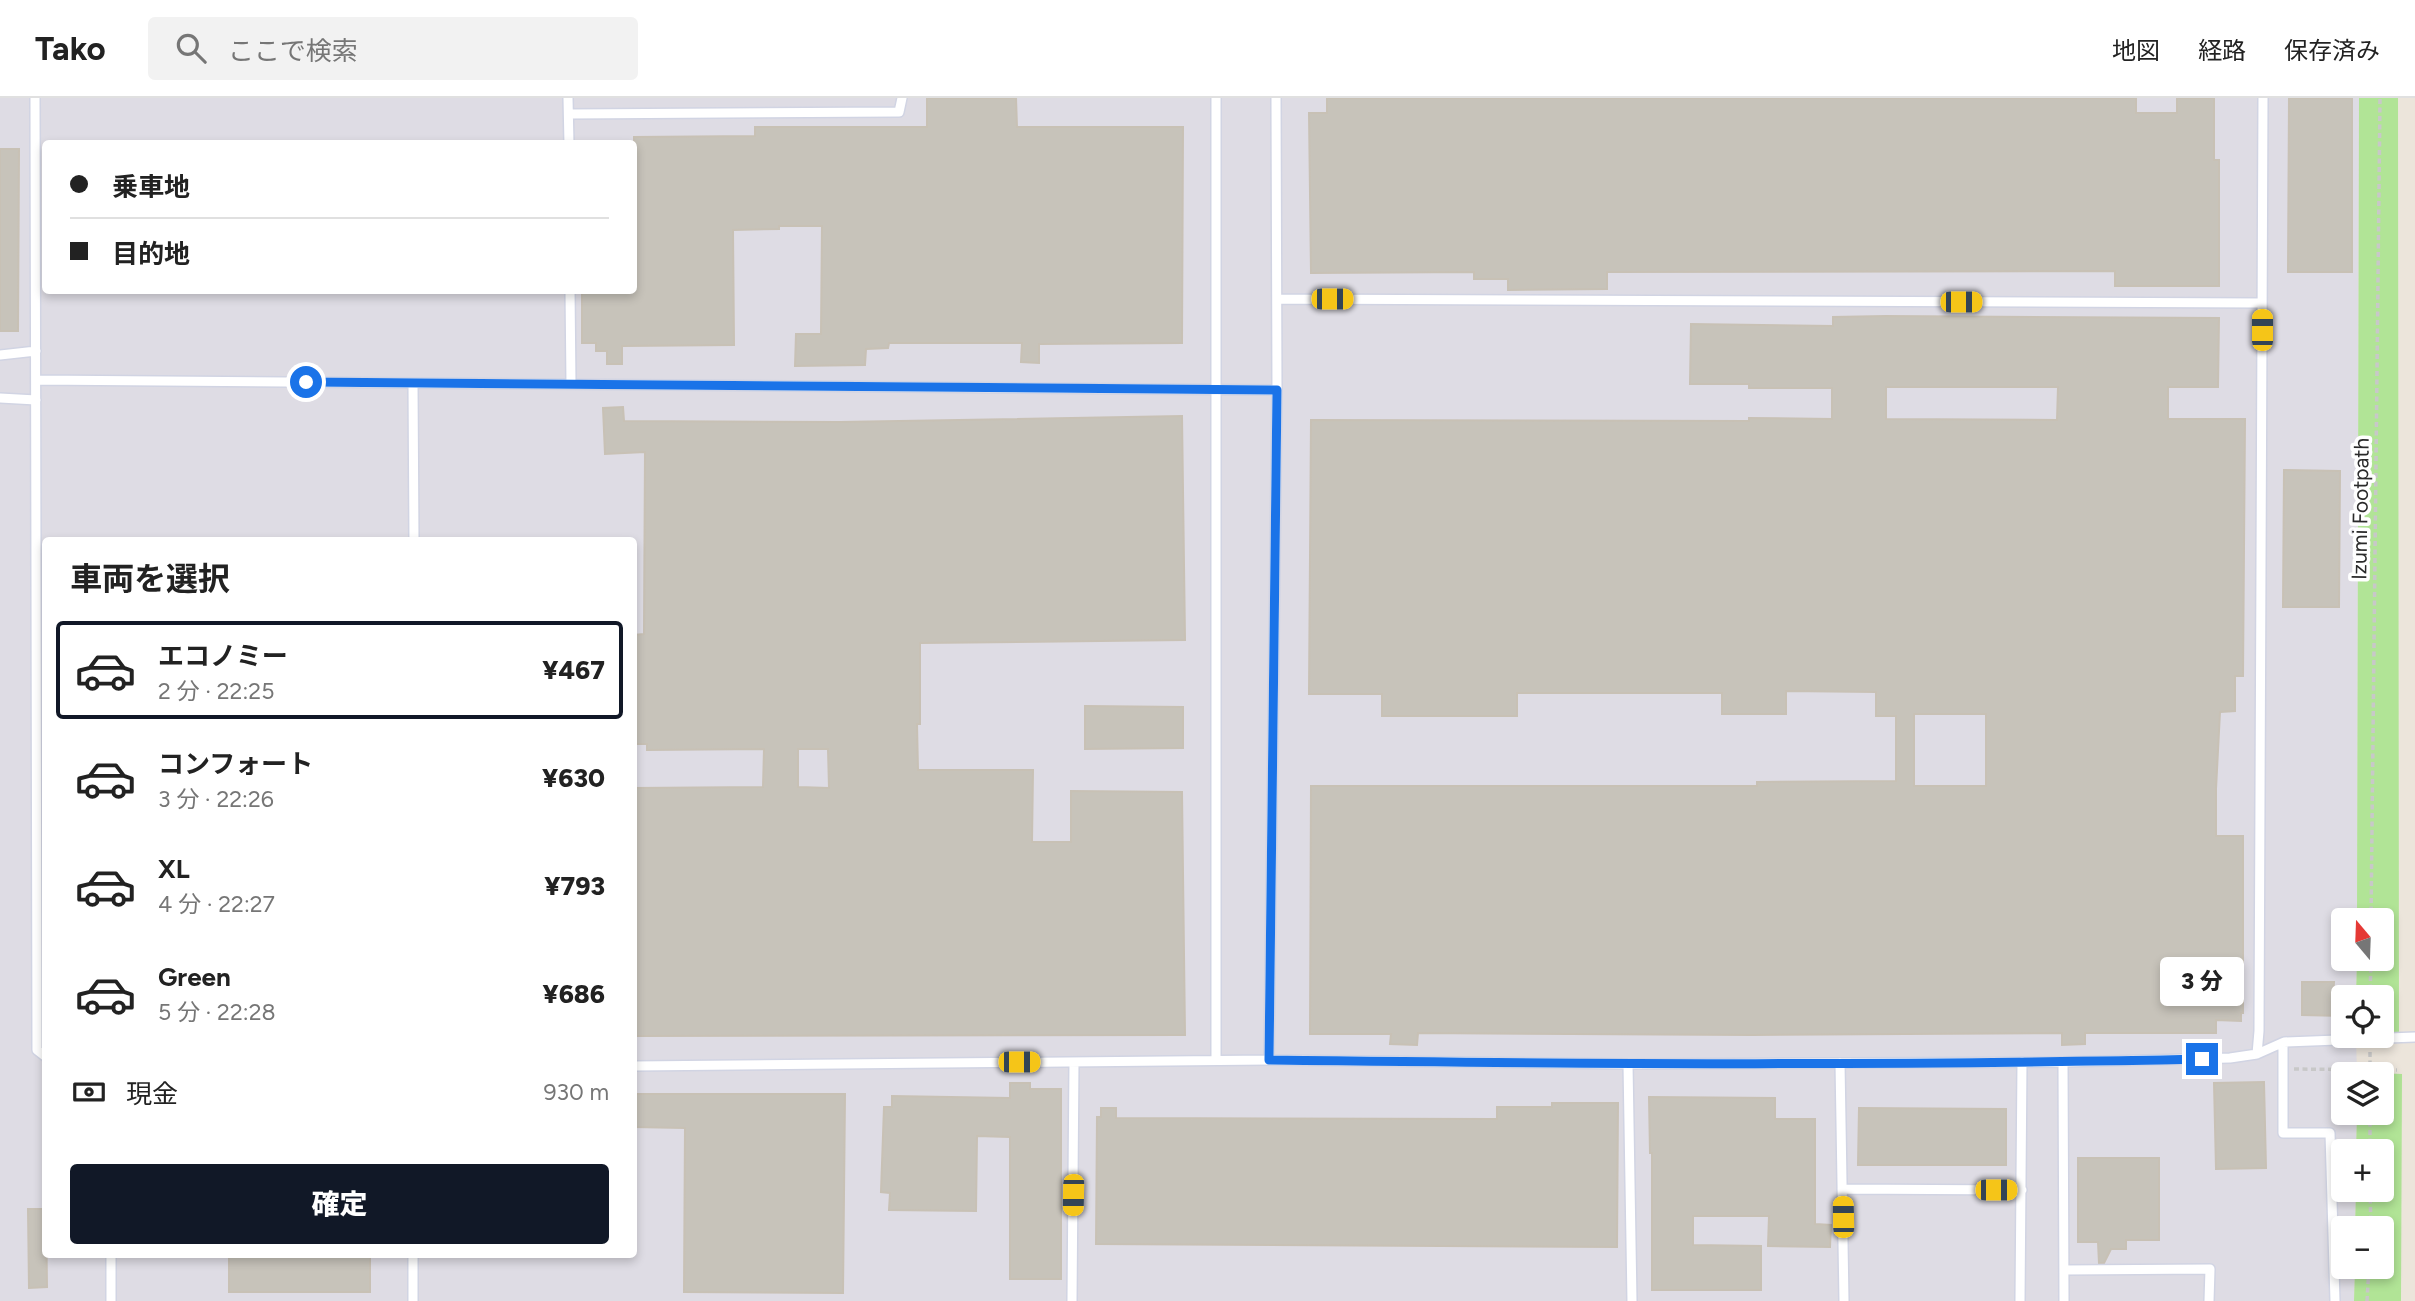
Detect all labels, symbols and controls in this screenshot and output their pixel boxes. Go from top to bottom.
search box [148,17,638,80]
text: Tako [35,29,106,68]
icon: search [172,29,210,67]
text: ここで検索 [228,35,358,67]
text: 地図 [2112,36,2160,65]
text: 経路 [2198,36,2246,65]
text: 保存済み [2284,36,2380,65]
text: 乗車地 [112,171,190,203]
text: 目的地 [112,238,190,270]
car [1312,289,1354,310]
car [1941,292,1983,313]
car [2252,309,2273,351]
route start [290,366,322,398]
street label: Izumi Footpath [2346,438,2374,580]
text: 車両を選択 [70,560,230,598]
icon: car [74,639,137,702]
text: エコノミー [158,640,288,672]
text: ¥467 [542,654,605,686]
text: 2 分 · 22:25 [158,677,274,705]
icon: car [74,747,137,810]
text: コンフォート [158,748,313,780]
text: ¥630 [542,762,605,794]
text: 3 分 · 22:26 [158,785,274,813]
text: XL [158,853,190,885]
icon: car [74,855,137,918]
text: ¥793 [544,870,605,902]
text: 4 分 · 22:27 [158,890,275,918]
north arrow [2331,908,2394,971]
map controls [2331,908,2394,1279]
callout: 3 分 [2160,958,2244,1006]
text: Green [158,961,231,993]
icon: car [74,963,137,1026]
text: 3 分 [2181,967,2223,995]
text: ¥686 [542,978,605,1010]
button: locate [2331,985,2394,1048]
text: 5 分 · 22:28 [158,998,276,1026]
route end [2186,1043,2218,1075]
car [999,1052,1041,1073]
button: layers [2331,1062,2394,1125]
icon: cash [70,1073,108,1111]
text: 現金 [126,1078,178,1110]
text: 930 m [543,1078,609,1106]
button: + [2331,1139,2394,1202]
button: 確定 [70,1164,609,1244]
car [1063,1174,1084,1216]
car [1976,1180,2018,1201]
car [1833,1196,1854,1238]
button: − [2331,1216,2394,1279]

